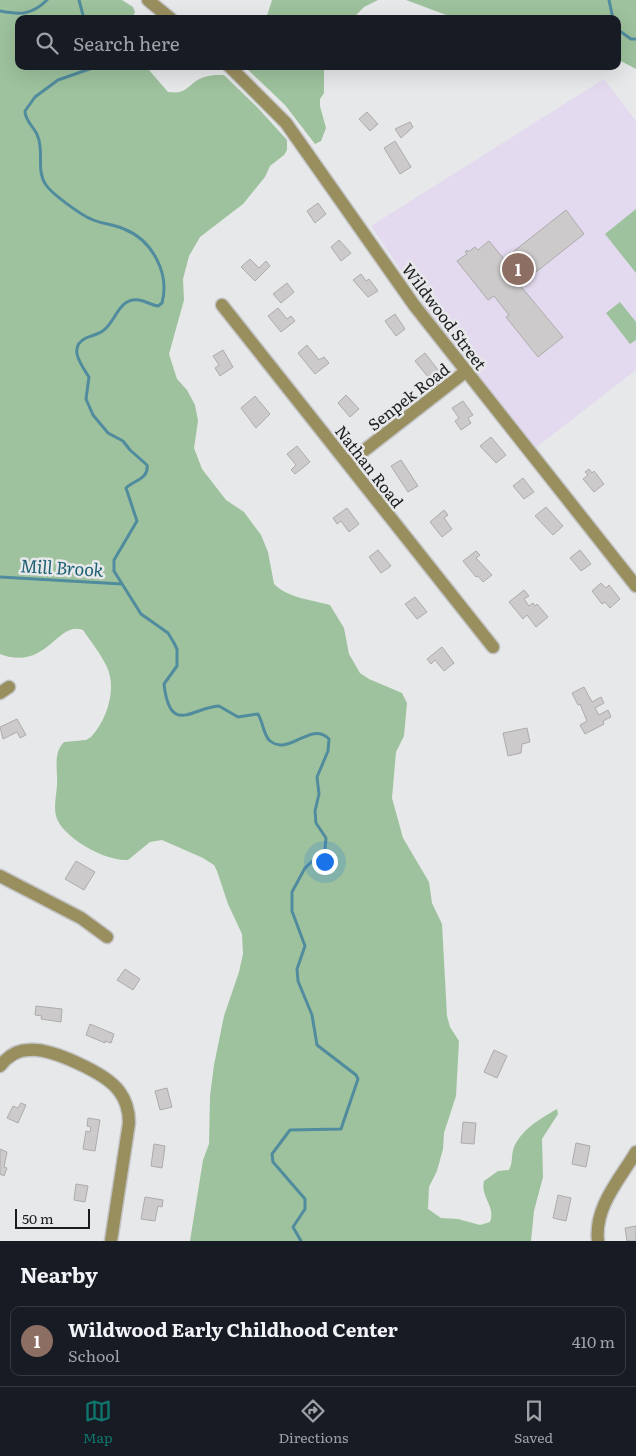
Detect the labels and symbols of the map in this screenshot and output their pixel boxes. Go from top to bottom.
pin: 1 [502,250,534,288]
street label: Wildwood Street [397,258,494,375]
street label: Senpek Road [362,356,454,436]
street label: Nathan Road [330,420,410,512]
water label: Mill Brook [20,551,104,583]
your location [312,849,338,875]
scale bar [15,1206,90,1229]

